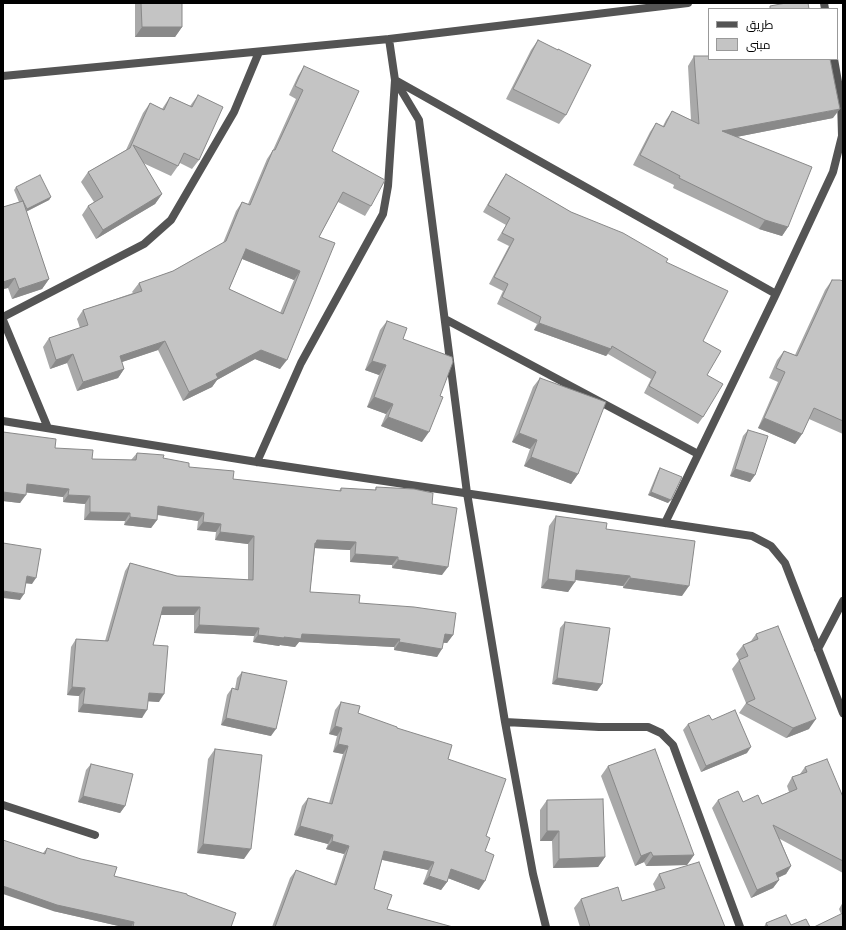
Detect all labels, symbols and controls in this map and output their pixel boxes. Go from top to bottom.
legend [708,8,838,60]
text: طريق [746,18,773,32]
text: مبنى [746,38,771,52]

